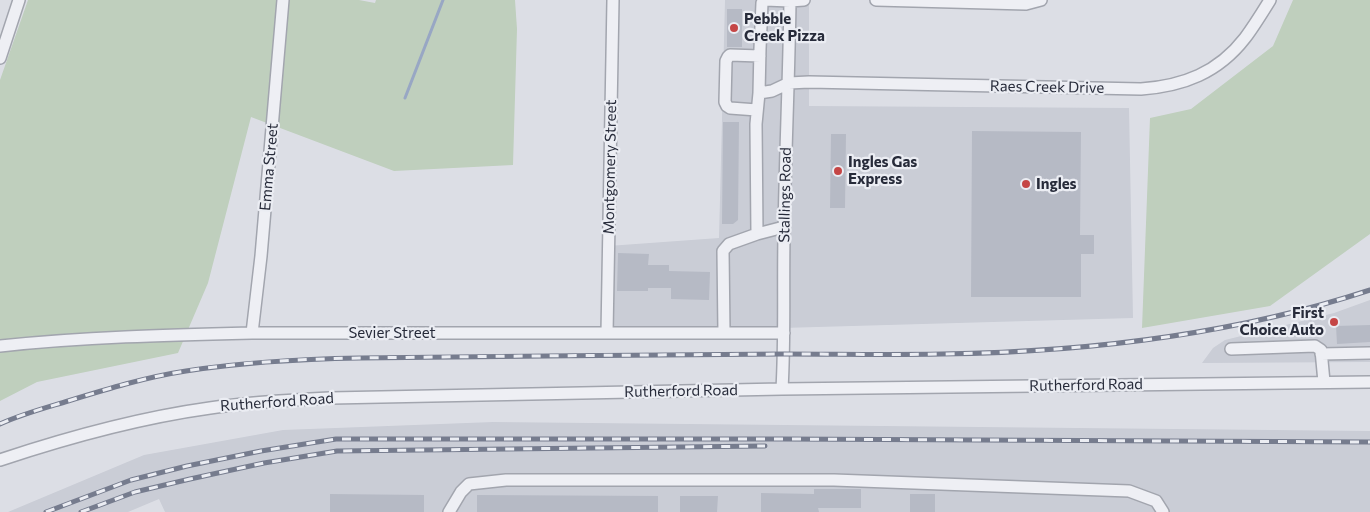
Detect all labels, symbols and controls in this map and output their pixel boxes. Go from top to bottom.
place label: Pebble Creek Pizza [744,10,825,45]
marker: Pebble Creek Pizza [728,22,740,34]
street label: Raes Creek Drive [990,77,1104,97]
street label: Montgomery Street [600,99,620,235]
street label: Emma Street [256,122,282,212]
street label: Stallings Road [775,147,795,243]
place label: Ingles Gas Express [848,153,917,188]
marker: Ingles Gas Express [832,165,844,177]
place label: Ingles [1036,175,1077,193]
marker: Ingles [1020,178,1032,190]
place label: First Choice Auto [1239,304,1324,339]
marker: First Choice Auto [1328,316,1340,328]
street label: Sevier Street [348,324,436,342]
street label: Rutherford Road [1029,375,1143,395]
street label: Rutherford Road [624,381,738,401]
street label: Rutherford Road [220,389,334,415]

